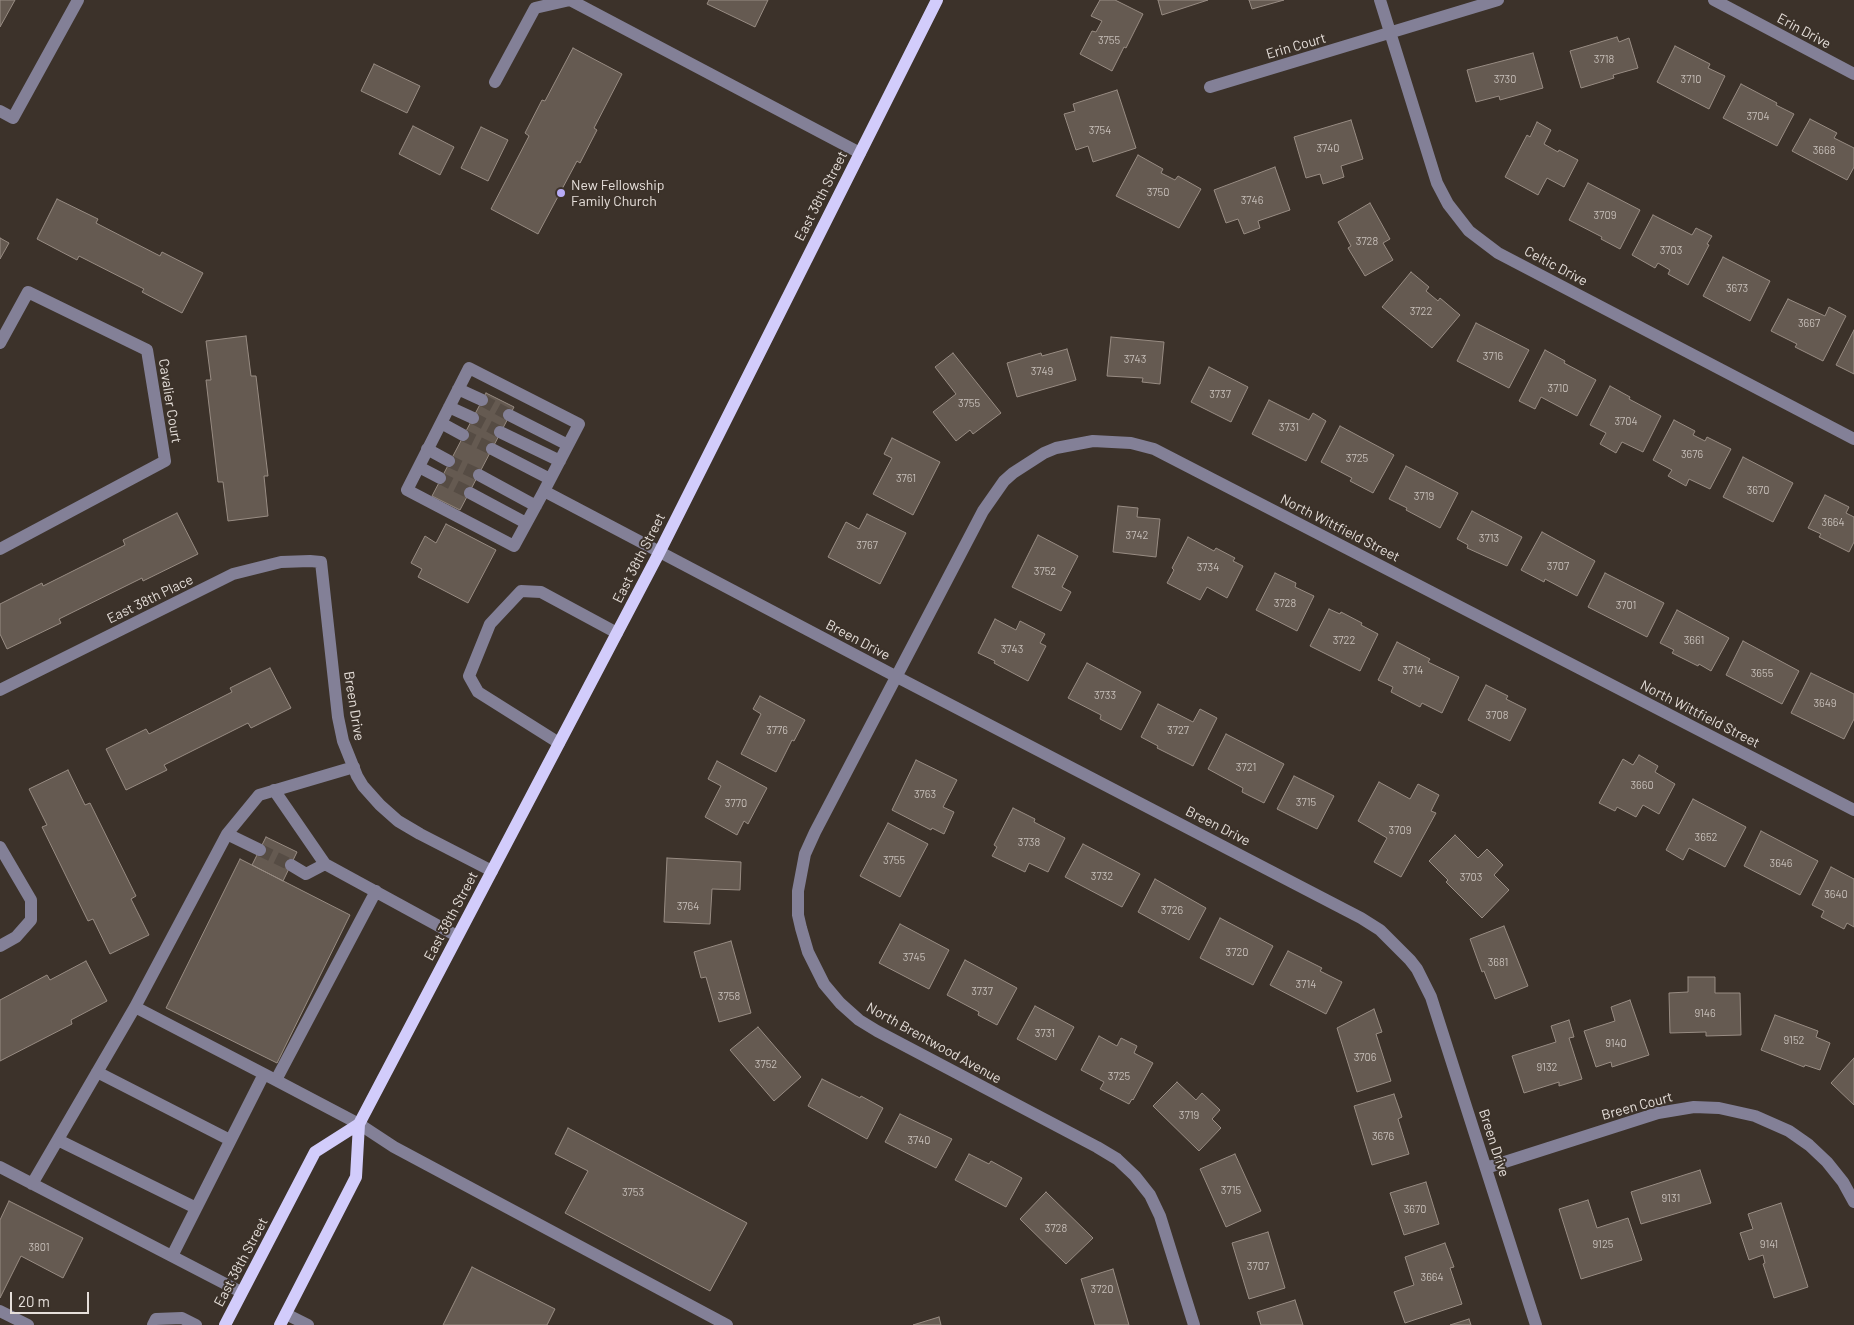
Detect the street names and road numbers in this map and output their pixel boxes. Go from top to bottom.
street label: Erin Drive [1774,10,1834,52]
street label: Erin Court [1264,29,1328,63]
street label: East 38th Street [791,148,851,244]
street label: Celtic Drive [1522,242,1590,290]
street label: Cavalier Court [155,358,185,444]
street label: North Wittfield Street [1277,491,1403,565]
street label: East 38th Street [609,510,669,606]
street label: East 38th Place [104,571,196,627]
street label: Breen Drive [823,616,893,664]
street label: Breen Drive [340,670,368,742]
street label: North Wittfield Street [1637,677,1763,751]
street label: Breen Drive [1183,803,1253,849]
street label: East 38th Street [420,869,482,963]
street label: North Brentwood Avenue [864,999,1004,1087]
street label: Breen Court [1600,1088,1674,1124]
street label: Breen Drive [1475,1107,1513,1179]
street label: East 38th Street [210,1215,272,1309]

